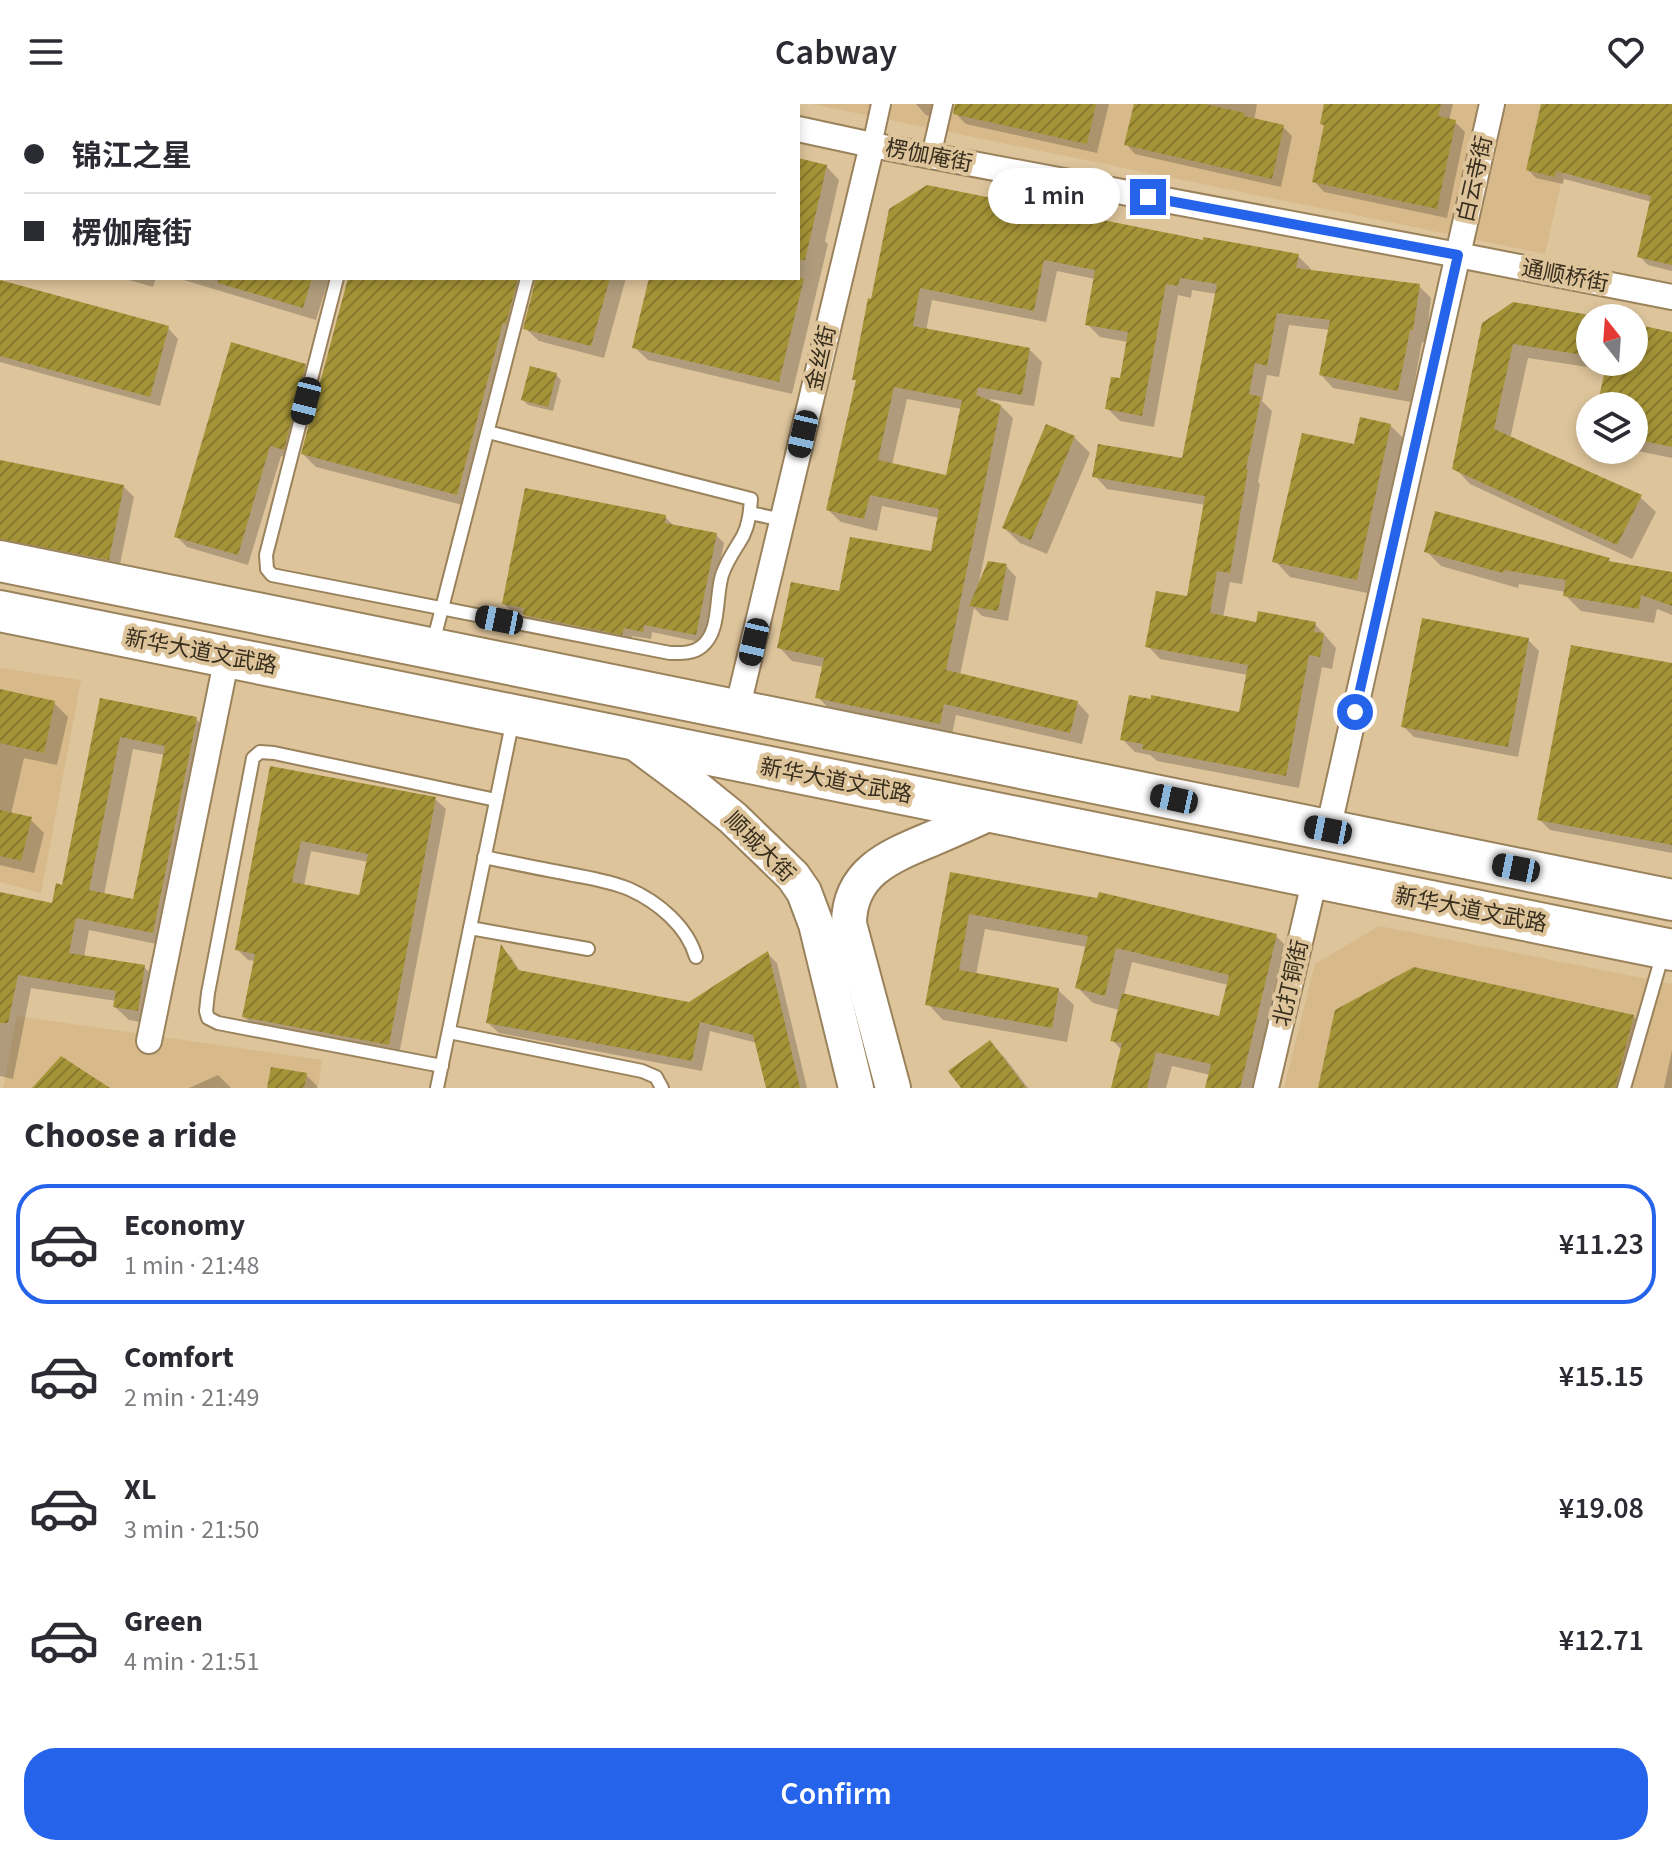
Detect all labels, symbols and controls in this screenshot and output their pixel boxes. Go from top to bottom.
text: Cabway [775,27,897,78]
icon: menu [24,30,68,74]
icon: heart [1604,30,1648,74]
street label: 楞伽庵街 [883,132,975,180]
street label: 白云寺街 [1450,133,1500,225]
text: 锦江之星 [72,135,192,178]
callout: 1 min [988,169,1120,225]
text: 1 min [1023,177,1085,214]
route end [1130,179,1166,215]
text: 楞伽庵街 [72,212,192,255]
street label: 通顺桥街 [1519,252,1611,300]
north arrow [1576,304,1648,376]
map controls [1576,304,1648,464]
street label: 金丝街 [798,322,844,394]
car [289,375,323,427]
button: layers [1576,392,1648,464]
car [786,408,820,460]
car [473,604,525,636]
car [737,616,771,668]
street label: 新华大道文武路 [122,622,280,682]
route start [1337,694,1373,730]
street label: 新华大道文武路 [757,751,915,811]
car [1148,782,1200,816]
street label: 顺城大街 [718,805,802,889]
car [1302,814,1354,846]
car [1490,852,1542,884]
street label: 新华大道文武路 [1392,880,1550,940]
street label: 北打铜街 [1266,937,1316,1029]
text: Choose a ride [24,1110,237,1161]
text: Economy [124,1204,245,1247]
icon: car [28,1208,100,1280]
text: ¥11.23 [1559,1223,1644,1266]
text: 1 min · 21:48 [124,1247,259,1284]
text: Comfort [124,1336,234,1379]
icon: car [28,1340,100,1412]
text: ¥15.15 [1559,1355,1644,1398]
text: 2 min · 21:49 [124,1379,259,1416]
text: XL [124,1468,157,1511]
icon: car [28,1472,100,1544]
text: ¥19.08 [1559,1487,1644,1530]
text: 3 min · 21:50 [124,1511,259,1548]
text: Green [124,1600,203,1643]
icon: car [28,1604,100,1676]
text: ¥12.71 [1559,1619,1644,1662]
text: 4 min · 21:51 [124,1643,259,1680]
button: Confirm [24,1748,1648,1840]

